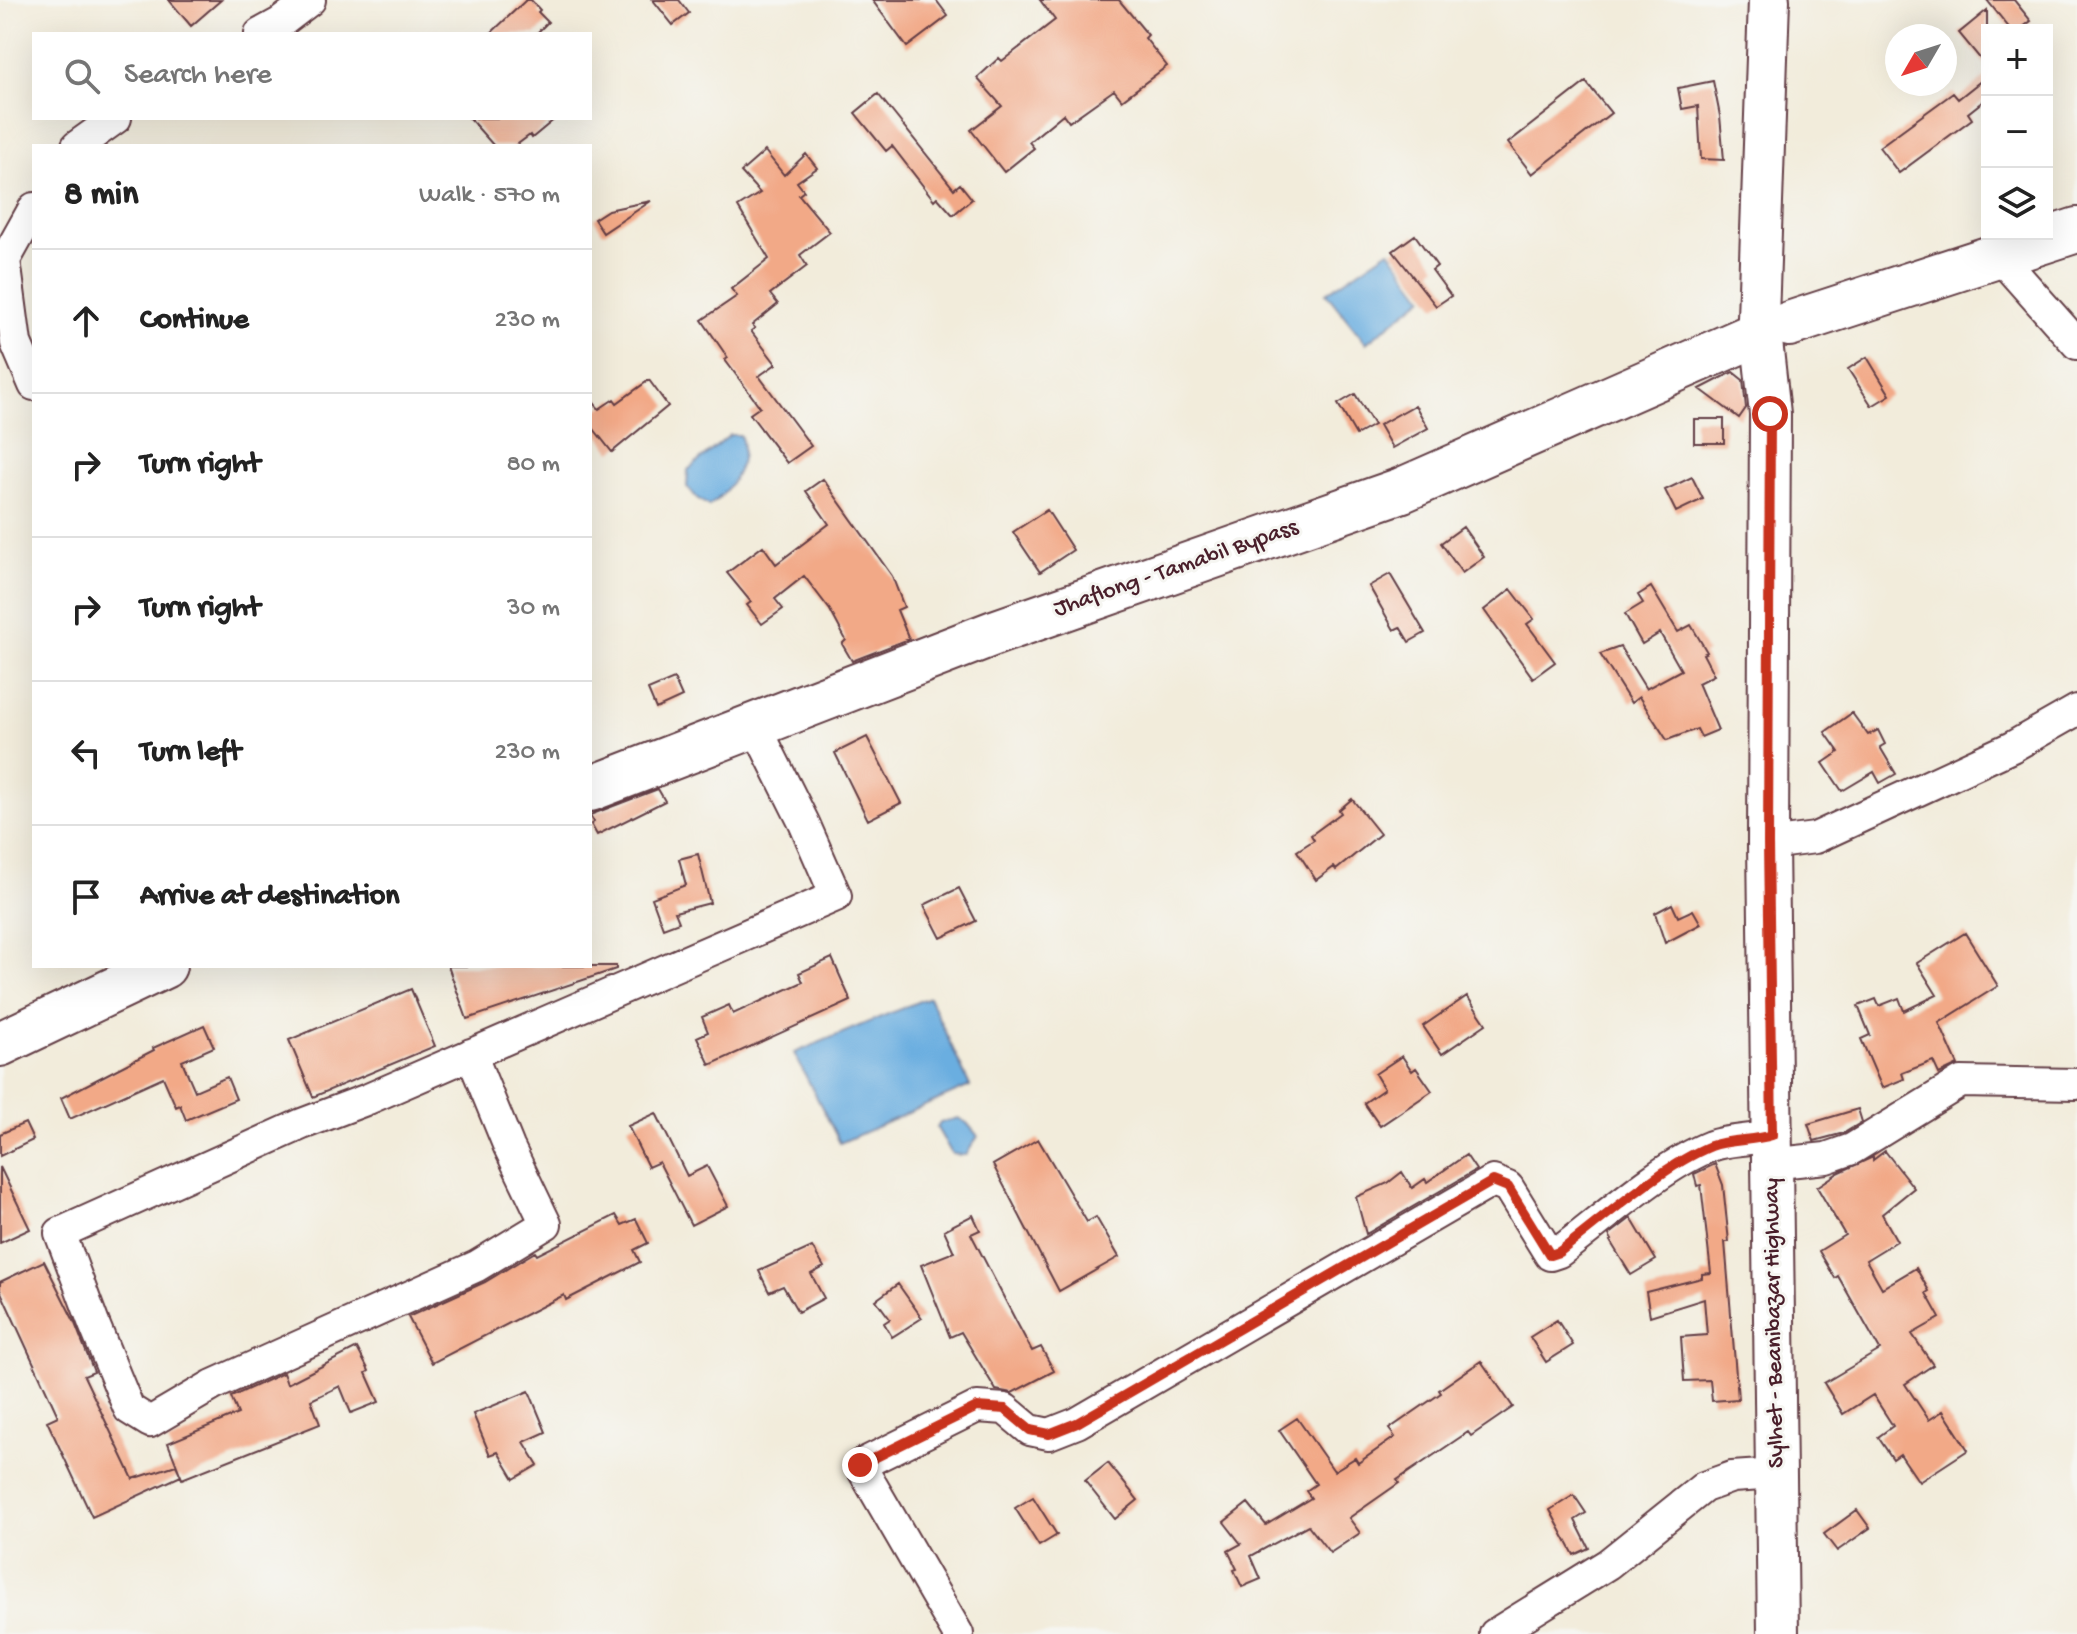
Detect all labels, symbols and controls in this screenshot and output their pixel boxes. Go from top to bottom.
north arrow [1885,24,1957,96]
map controls [1981,24,2053,240]
button: + [1981,24,2053,96]
search box [32,32,592,120]
icon: search [60,54,104,98]
text: Search here [124,59,272,94]
button: − [1981,96,2053,168]
button: layers [1981,168,2053,240]
text: 8 min [64,176,138,216]
text: Walk · 570 m [419,181,560,212]
icon: ahead [64,299,108,343]
text: Continue [140,304,249,339]
text: 230 m [494,306,560,337]
route start [1752,396,1788,432]
icon: right [64,443,108,487]
text: Turn right [140,448,260,483]
text: 80 m [506,450,560,481]
street label: Jhaflong - Tamabil Bypass [1050,513,1303,624]
icon: right [64,587,108,631]
text: Turn right [140,592,260,627]
text: 30 m [507,594,560,625]
icon: left [64,731,108,775]
text: Turn left [140,736,241,771]
text: 230 m [494,738,560,769]
icon: arrive [64,875,108,919]
text: Arrive at destination [140,880,400,915]
street label: Sylhet - Beanibazar Highway [1758,1178,1792,1468]
route end [842,1447,878,1483]

